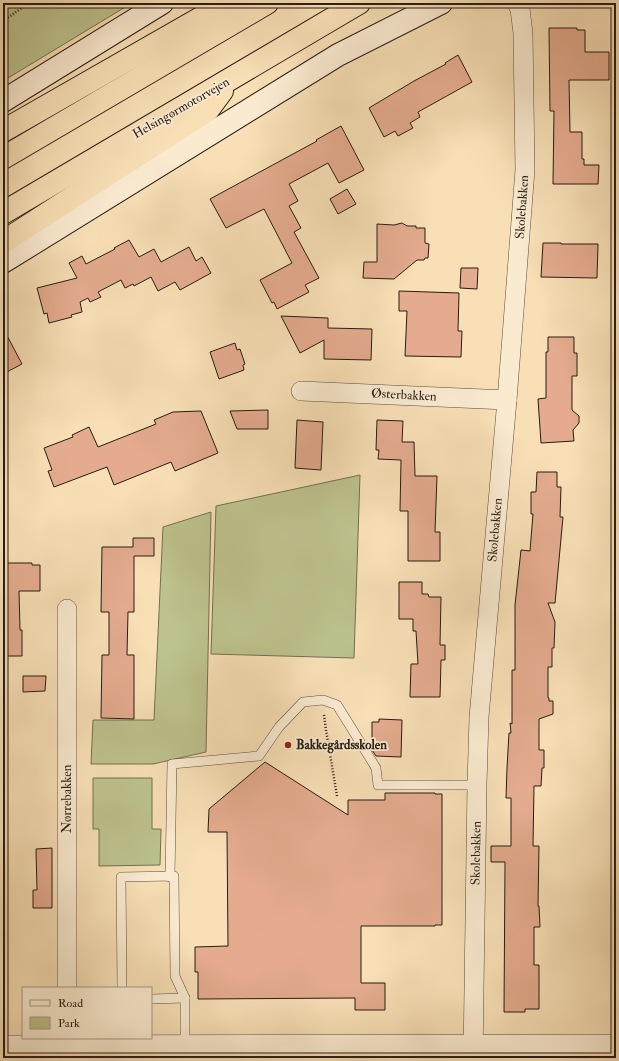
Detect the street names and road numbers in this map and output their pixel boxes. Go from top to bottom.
street label: Helsingørmotorvejen [130,74,233,142]
street label: Skolebakken [512,174,532,240]
street label: Østerbakken [371,385,437,405]
street label: Skolebakken [484,497,506,563]
street label: Nørrebakken [59,764,75,833]
street label: Skolebakken [467,820,485,885]

